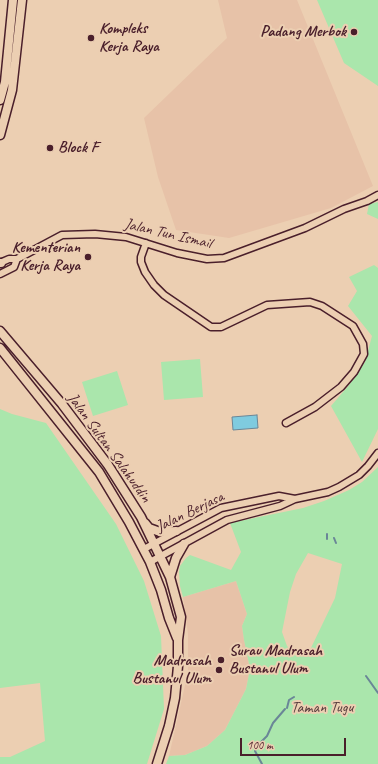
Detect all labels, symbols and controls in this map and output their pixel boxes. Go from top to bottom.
place label: Kompleks Kerja Raya [99,19,159,57]
place label: Padang Merbok [260,22,346,42]
marker: Padang Merbok [349,27,359,37]
marker: Kompleks Kerja Raya [86,33,96,43]
place label: Block F [58,138,98,158]
marker: Block F [45,143,55,153]
street label: Jalan Tun Ismail [122,215,214,253]
place label: Kementerian Kerja Raya [12,238,80,276]
marker: Kementerian Kerja Raya [83,252,93,262]
street label: Jalan Sultan Salahuddin [63,390,155,506]
street label: Jalan Berjasa [153,487,227,537]
place label: Surau Madrasah Bustanul Ulum [229,641,322,679]
place label: Madrasah Bustanul Ulum [133,651,211,689]
marker: Surau Madrasah Bustanul Ulum [216,655,226,665]
marker: Madrasah Bustanul Ulum [214,665,224,675]
park label: Taman Tugu [291,698,353,718]
scale bar [242,730,348,756]
text: 100 m [247,737,273,753]

